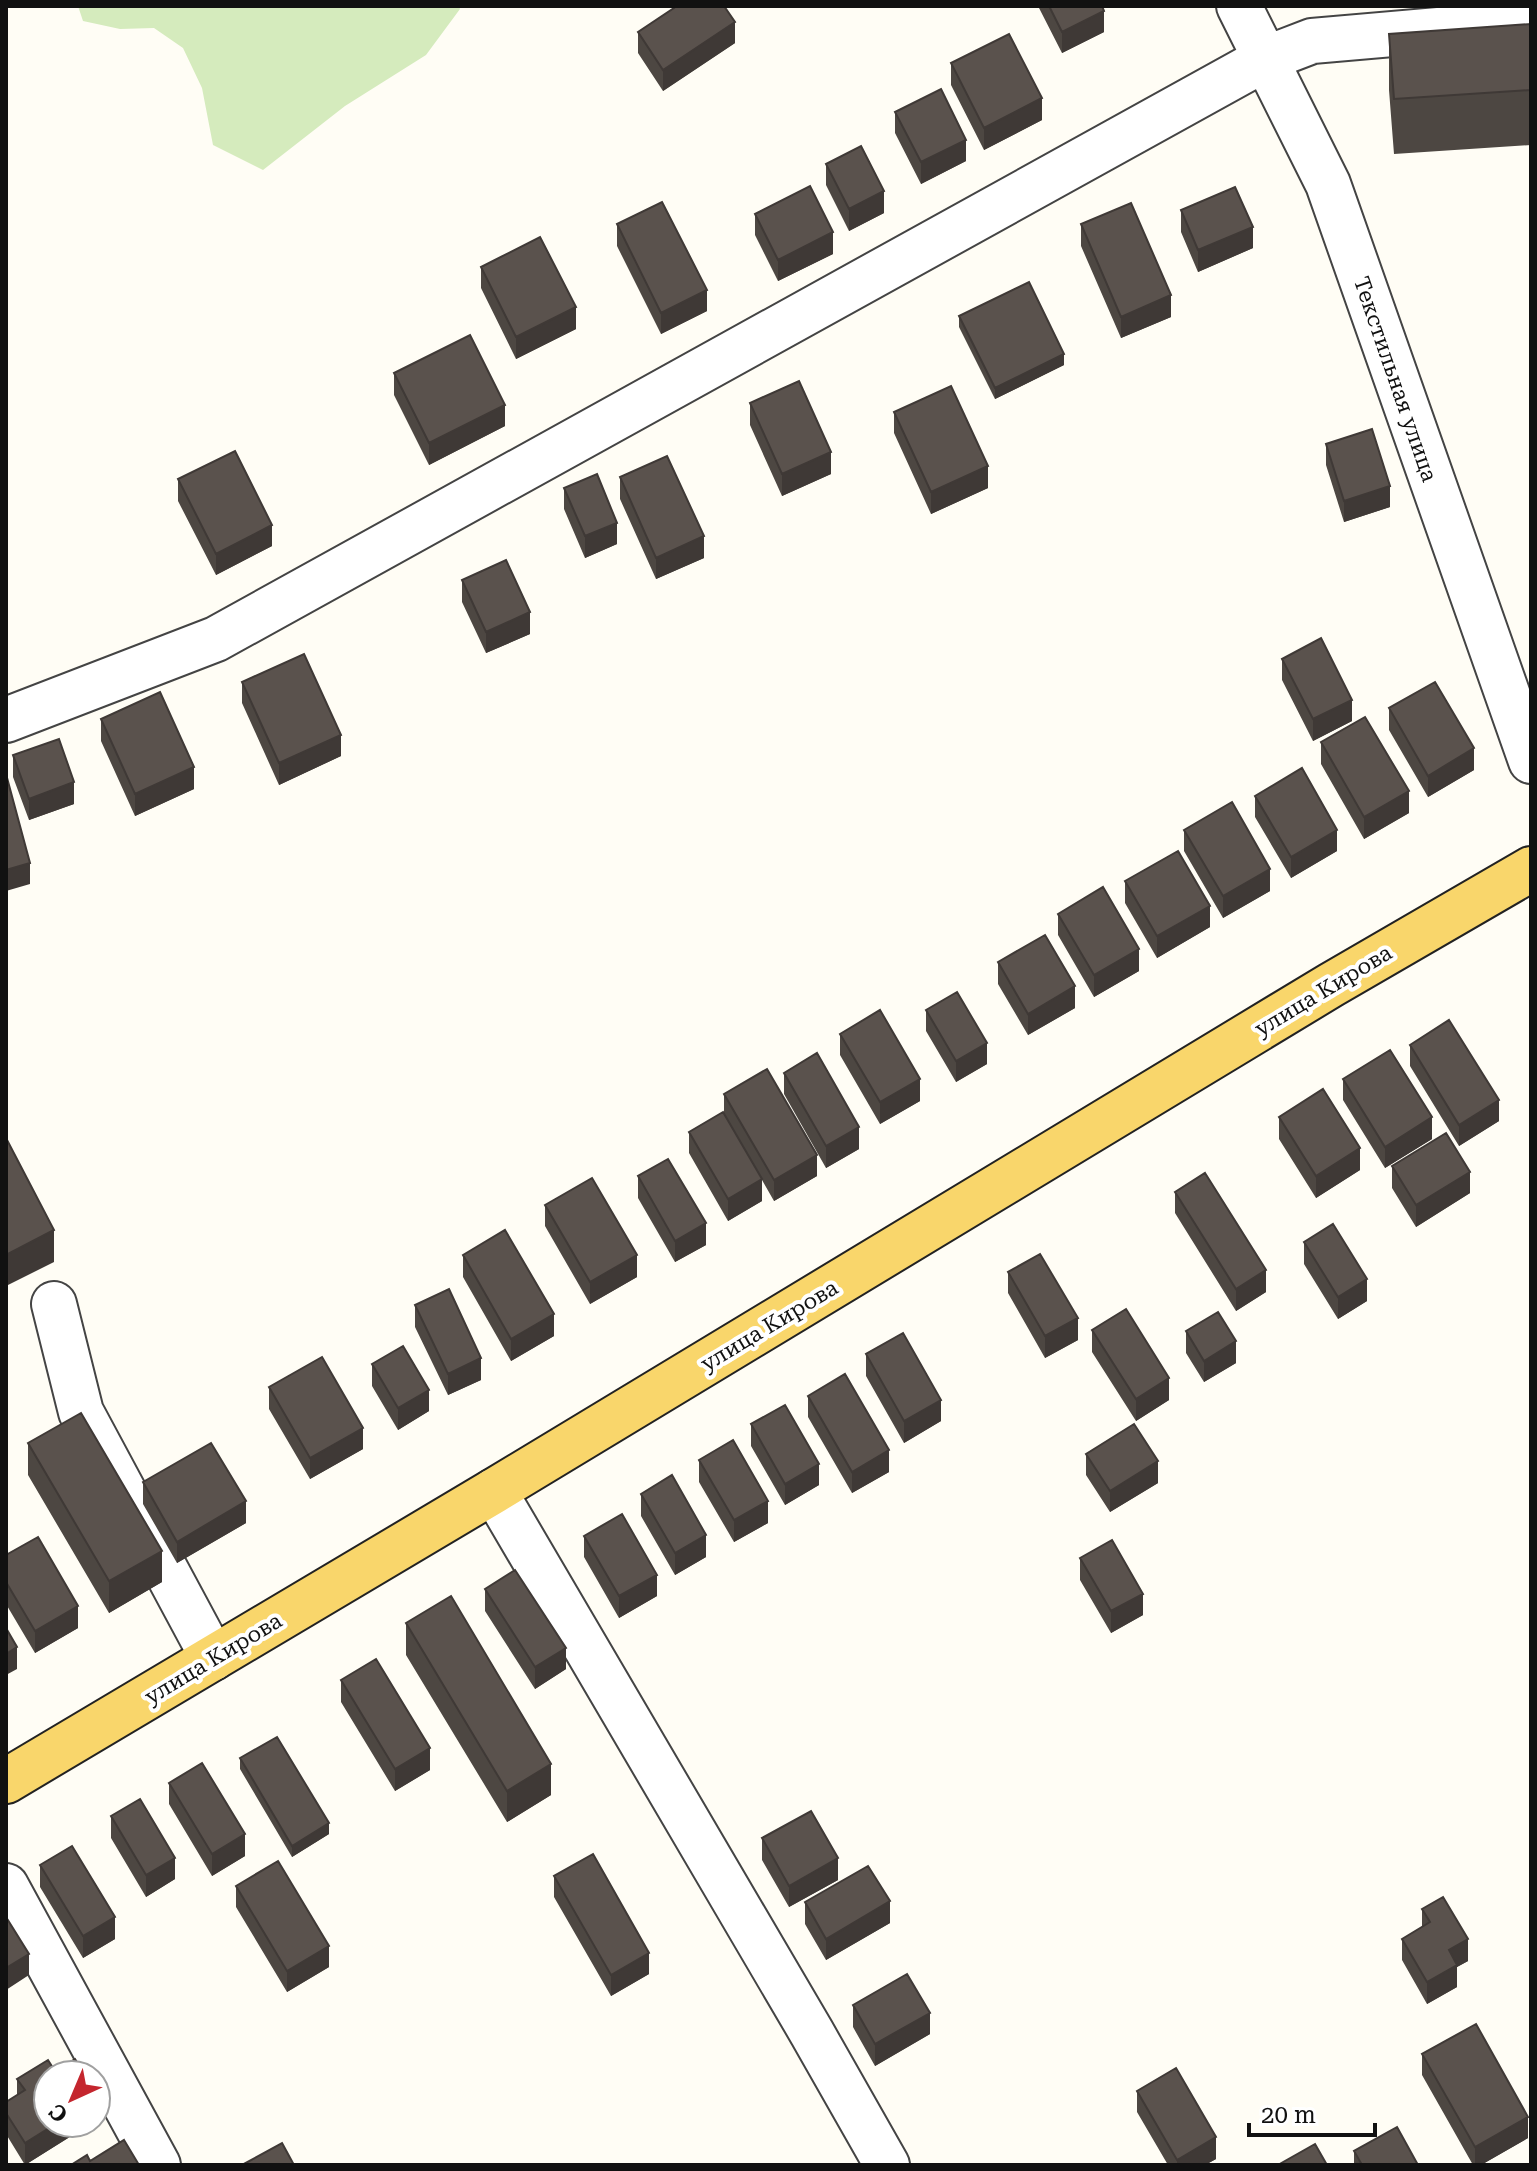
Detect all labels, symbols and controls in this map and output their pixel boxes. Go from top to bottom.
street label: Текстильная улица [1349,273,1442,485]
street label: улица Кирова [1250,940,1396,1041]
street label: улица Кирова [696,1275,842,1376]
street label: улица Кирова [140,1608,286,1709]
north arrow [32,2059,112,2139]
scale bar [1249,2087,1375,2137]
text: С [44,2099,73,2127]
text: 20 m [1261,2101,1316,2129]

